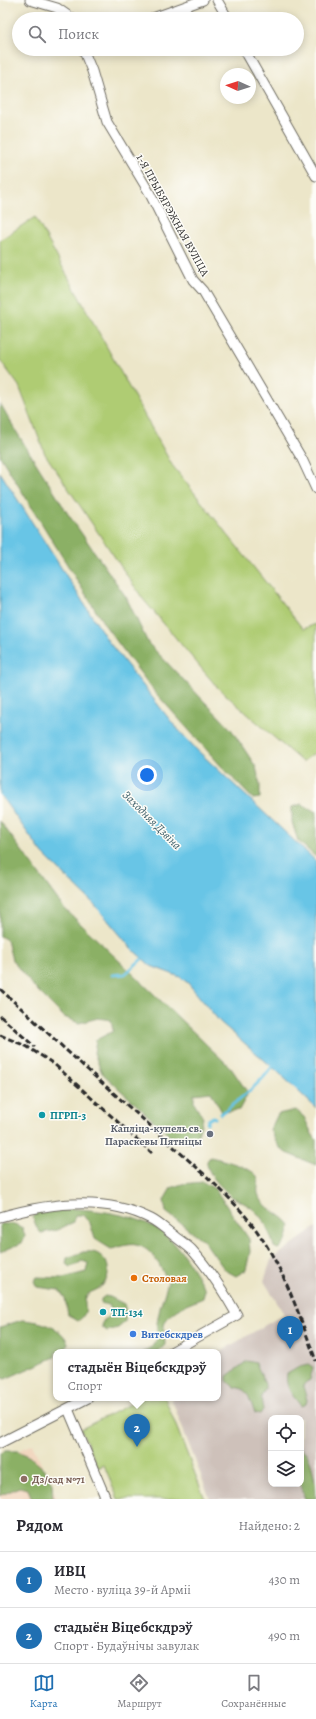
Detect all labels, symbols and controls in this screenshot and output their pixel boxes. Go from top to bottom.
search box [12,12,304,56]
icon: search [26,23,48,45]
text: Поиск [58,24,99,44]
north arrow [220,68,256,104]
street label: 1-Я ПРЫБЯРЭЖНАЯ ВУЛІЦА [133,152,213,279]
your location [137,765,157,785]
water label: Заходняя Дзвіна [119,787,185,853]
place label: ПГРП-3 [50,1108,87,1123]
marker: ПГРП-3 [37,1110,47,1120]
place label: Капліца-купель св. Параскевы Пятніцы [105,1121,202,1149]
marker: Капліца-купель св. Параскевы Пятніцы [205,1129,215,1139]
place label: Столовая [142,1271,187,1286]
marker: Столовая [129,1273,139,1283]
place label: ТП-134 [111,1305,143,1320]
marker: ТП-134 [98,1307,108,1317]
pin: 1 [277,1316,303,1349]
place label: Витебскдрев [141,1327,204,1342]
marker: Витебскдрев [128,1329,138,1339]
popup [53,1349,221,1401]
text: стадыён Віцебскдрэў [68,1357,206,1377]
text: Спорт [68,1377,102,1394]
pin: 2 [124,1414,150,1447]
map controls [268,1415,304,1487]
button: locate [268,1415,304,1451]
button: layers [268,1451,304,1487]
place label: Дз/сад №71 [32,1472,85,1487]
marker: Дз/сад №71 [19,1474,29,1484]
text: Рядом [16,1514,63,1537]
text: Найдено: 2 [239,1517,300,1534]
text: ИВЦ [54,1561,86,1581]
text: 1 [27,1571,31,1588]
text: 430 m [268,1571,300,1588]
text: Место · вуліца 39-й Арміі [54,1581,191,1598]
text: стадыён Віцебскдрэў [54,1617,192,1637]
text: 2 [26,1627,32,1644]
text: 490 m [268,1627,300,1644]
text: Спорт · Будаўнічы завулак [54,1637,199,1654]
tab: Карта [30,1672,58,1711]
tab: Маршрут [117,1672,162,1711]
tab: Сохранённые [221,1672,286,1711]

